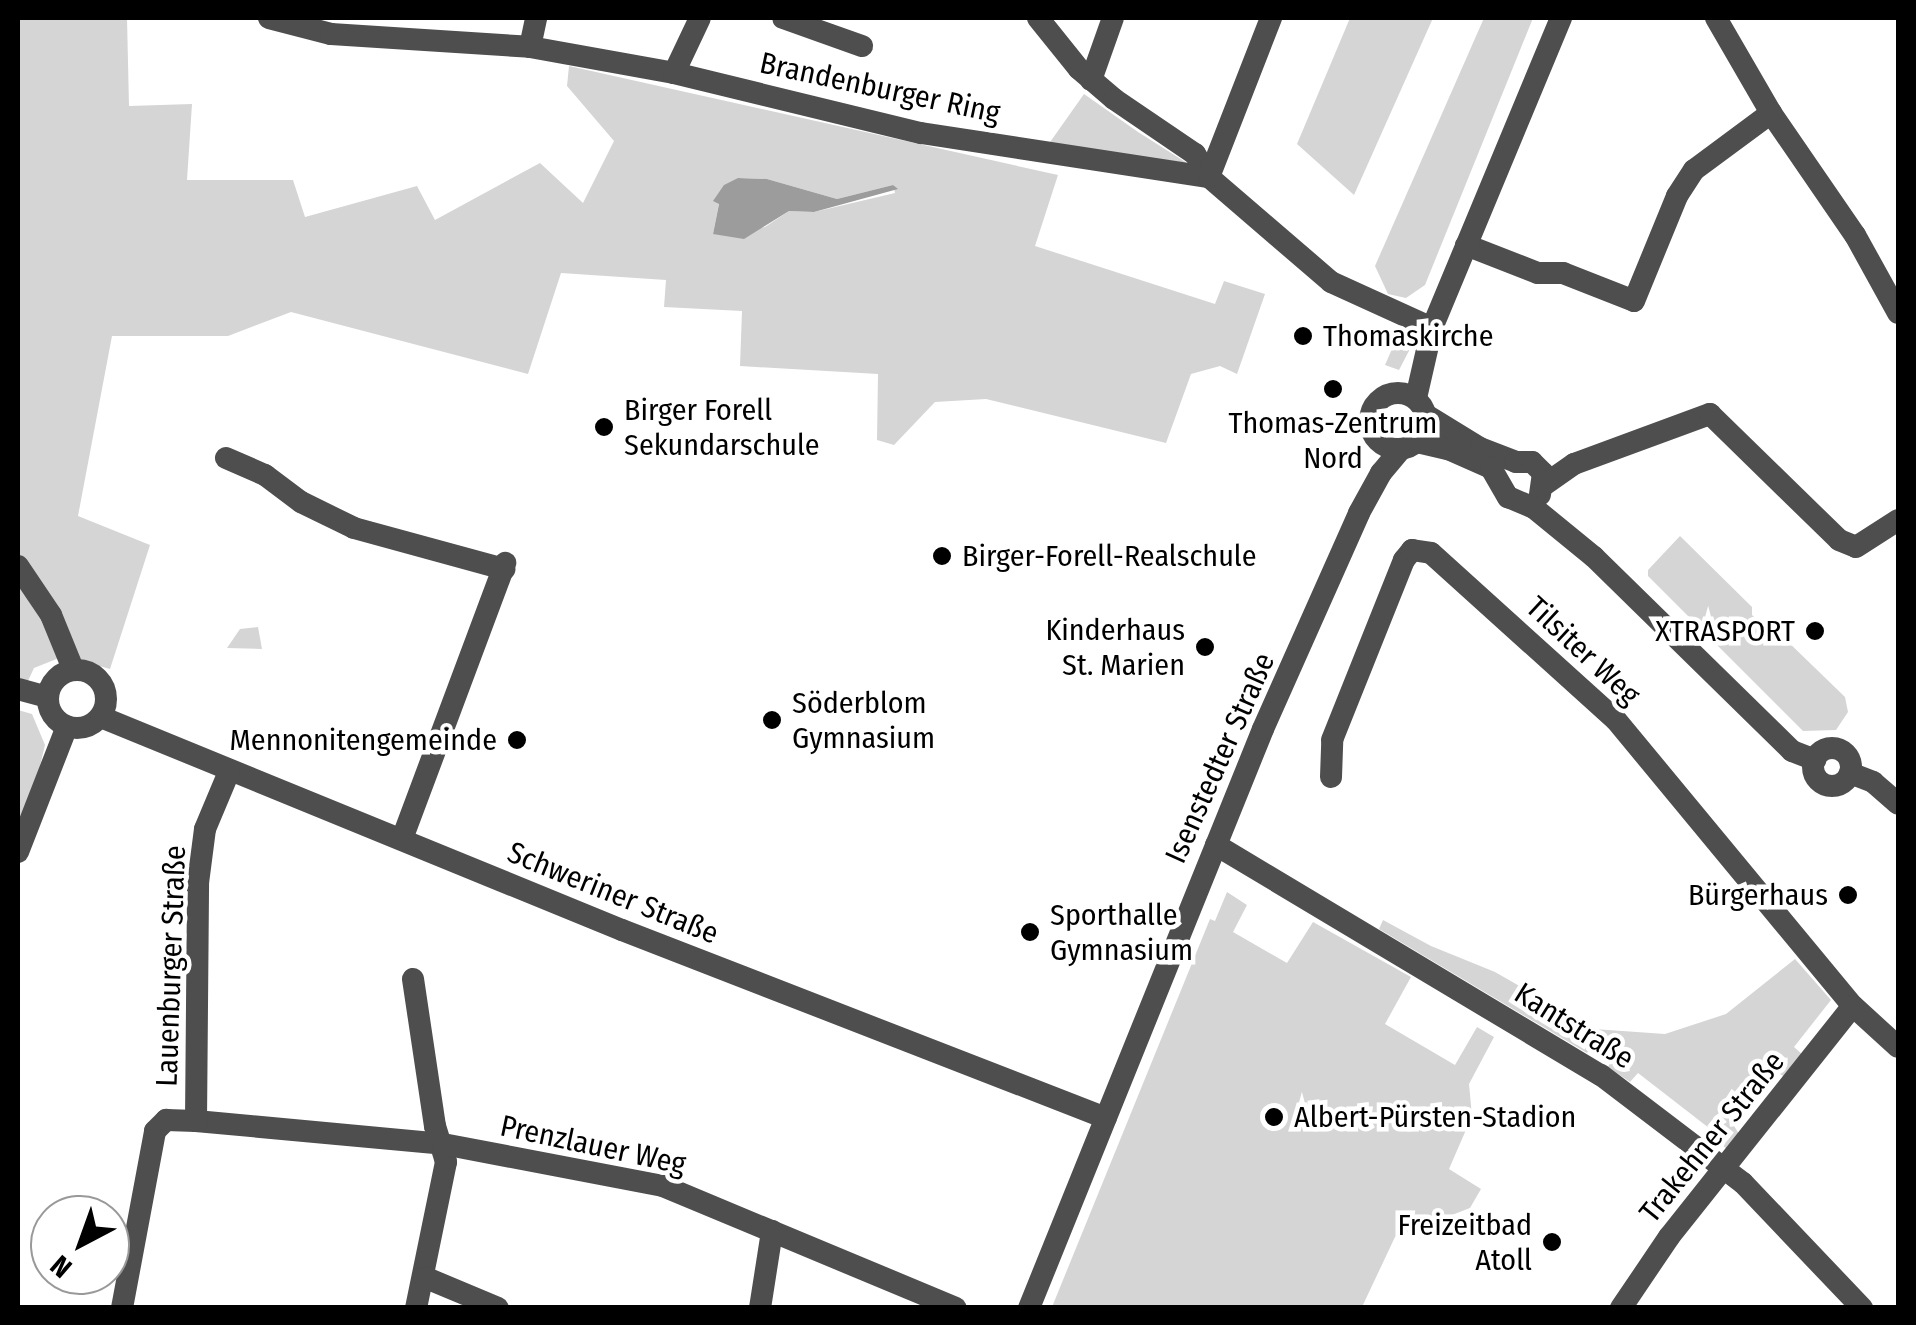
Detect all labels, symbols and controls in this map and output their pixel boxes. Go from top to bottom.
street label: Brandenburger Ring [757,45,1003,131]
place label: Thomaskirche [1323,318,1493,354]
marker: Thomaskirche [1292,325,1314,347]
marker: Thomas-Zentrum Nord [1322,378,1344,400]
place label: Birger Forell Sekundarschule [624,392,820,462]
place label: Thomas-Zentrum Nord [1229,405,1437,476]
marker: Birger Forell Sekundarschule [593,416,615,438]
place label: Birger-Forell-Realschule [962,538,1256,574]
marker: Birger-Forell-Realschule [931,545,953,567]
street label: Tilsiter Weg [1519,589,1647,713]
place label: Kinderhaus St. Marien [1045,612,1185,682]
place label: XTRASPORT [1655,613,1795,649]
marker: XTRASPORT [1804,620,1826,642]
marker: Kinderhaus St. Marien [1194,636,1216,658]
street label: Isenstedter Straße [1158,648,1282,868]
place label: Söderblom Gymnasium [792,685,935,756]
marker: Söderblom Gymnasium [761,709,783,731]
place label: Mennonitengemeinde [229,722,497,758]
marker: Mennonitengemeinde [506,729,528,751]
street label: Schweriner Straße [502,834,724,952]
street label: Lauenburger Straße [149,845,193,1087]
place label: Bürgerhaus [1688,877,1828,913]
marker: Bürgerhaus [1837,884,1859,906]
place label: Sporthalle Gymnasium [1050,897,1193,968]
marker: Sporthalle Gymnasium [1019,921,1041,943]
street label: Kantstraße [1508,975,1640,1077]
street label: Trakehner Straße [1632,1044,1792,1230]
place label: Albert-Pürsten-Stadion [1294,1099,1576,1135]
marker: Albert-Pürsten-Stadion [1263,1106,1285,1128]
street label: Prenzlauer Weg [497,1108,689,1182]
north arrow [30,1195,130,1295]
place label: Freizeitbad Atoll [1398,1207,1532,1278]
marker: Freizeitbad Atoll [1541,1231,1563,1253]
text: N [44,1249,78,1284]

